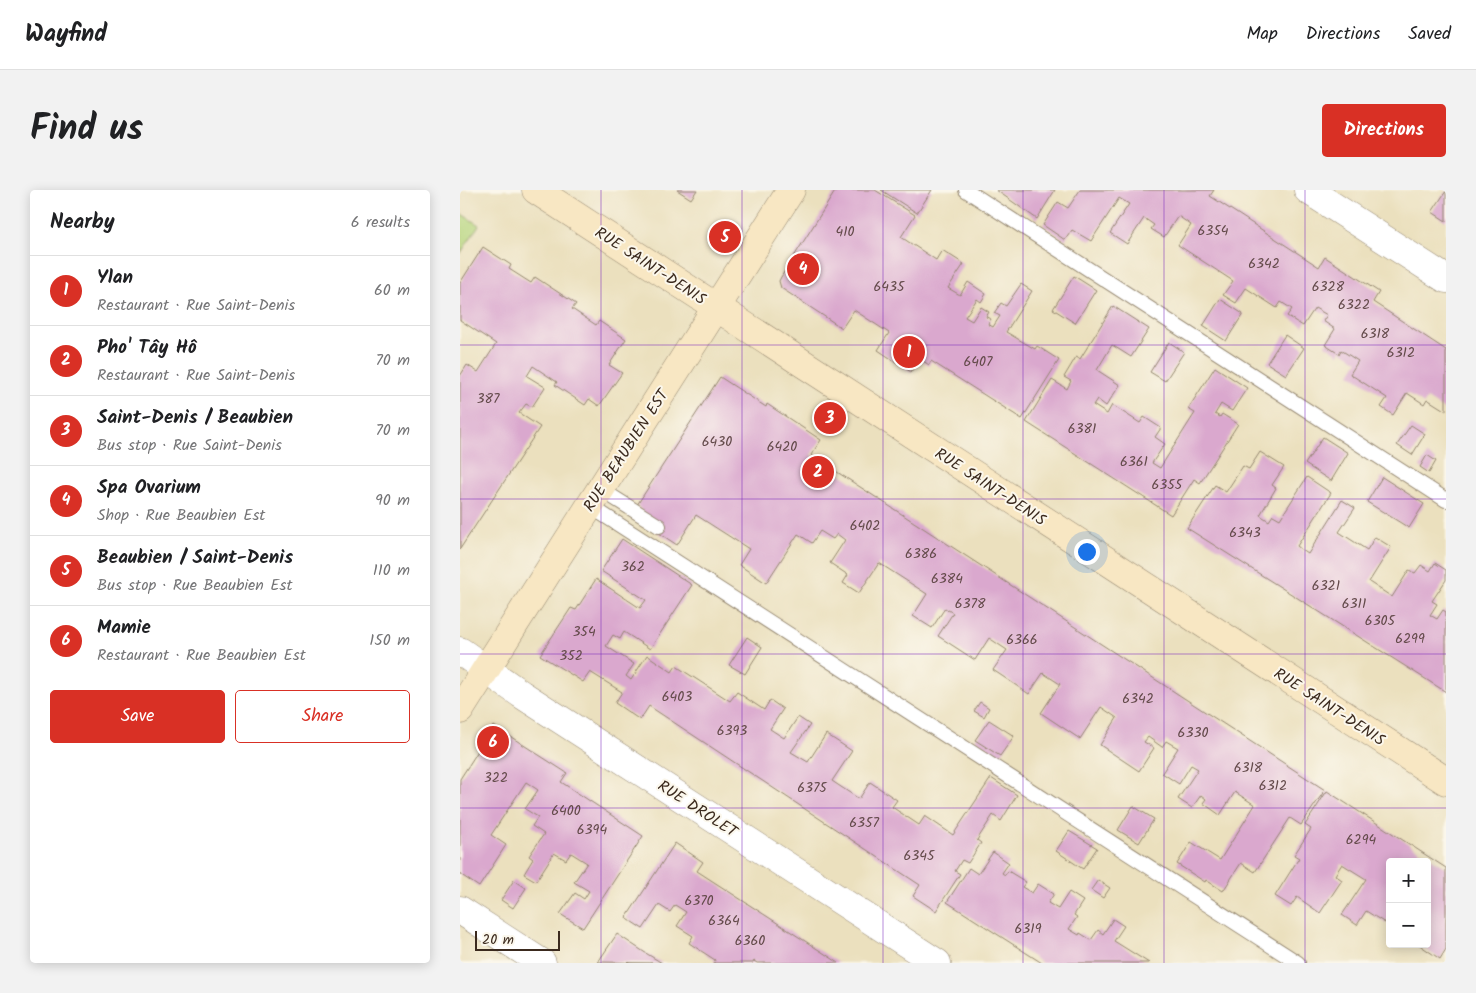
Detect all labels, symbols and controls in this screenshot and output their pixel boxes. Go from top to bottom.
text: Wayfind [25,15,107,54]
text: Map [1246,20,1278,49]
text: Directions [1306,20,1380,49]
text: Saved [1408,20,1451,49]
text: Find us [30,102,143,158]
button: Directions [1322,104,1446,157]
text: Nearby [50,206,115,239]
text: 6 results [351,210,410,235]
pin: 5 [709,218,741,256]
house number: 6354 [1197,220,1229,242]
street label: RUE SAINT-DENIS [589,221,711,312]
house number: 410 [835,221,855,243]
pin: 4 [787,250,819,288]
house number: 6342 [1248,253,1280,275]
text: Ylan [97,263,133,293]
house number: 6435 [873,276,906,298]
house number: 6328 [1312,276,1345,298]
text: 1 [64,278,68,303]
text: 60 m [374,278,410,303]
text: Restaurant · Rue Saint-Denis [97,293,295,318]
house number: 6322 [1338,294,1370,316]
house number: 6318 [1361,323,1390,345]
text: Pho' Tây Hô [97,333,197,363]
pin: 1 [893,333,925,371]
house number: 6312 [1387,342,1415,364]
text: 2 [61,348,71,373]
text: 70 m [375,348,410,373]
house number: 6407 [964,351,993,373]
text: Restaurant · Rue Saint-Denis [97,363,295,388]
street label: RUE BEAUBIEN EST [577,383,676,517]
house number: 387 [477,388,500,410]
pin: 3 [814,399,846,437]
text: Saint-Denis / Beaubien [97,403,293,433]
text: 3 [62,418,70,443]
text: 70 m [375,418,410,443]
house number: 6381 [1068,418,1096,440]
house number: 6430 [702,431,732,453]
text: Bus stop · Rue Saint-Denis [97,433,282,458]
house number: 6420 [767,436,797,458]
street label: RUE SAINT-DENIS [929,442,1051,533]
house number: 6361 [1120,451,1148,473]
pin: 2 [802,453,834,491]
text: Spa Ovarium [97,473,201,503]
house number: 6355 [1152,474,1184,496]
text: 4 [62,488,70,513]
text: 90 m [375,488,410,513]
text: Shop · Rue Beaubien Est [97,503,266,528]
house number: 6402 [850,515,880,537]
house number: 6343 [1229,522,1261,544]
your location [1074,539,1100,565]
text: Beaubien / Saint-Denis [97,543,293,573]
house number: 6386 [905,543,937,565]
house number: 362 [621,556,645,578]
text: 5 [62,558,70,583]
text: 110 m [373,558,410,583]
house number: 6384 [931,568,963,590]
text: Bus stop · Rue Beaubien Est [97,573,293,598]
house number: 6321 [1312,575,1340,597]
house number: 6378 [955,593,986,615]
house number: 6311 [1342,593,1366,615]
house number: 6305 [1365,610,1397,632]
text: Mamie [97,613,151,643]
house number: 354 [572,621,596,643]
text: 6 [62,628,70,653]
text: 150 m [369,628,410,653]
house number: 6299 [1395,628,1425,650]
house number: 6366 [1006,629,1038,651]
text: Restaurant · Rue Beaubien Est [97,643,306,668]
house number: 352 [559,645,583,667]
street label: RUE SAINT-DENIS [1268,662,1390,753]
house number: 6403 [662,686,692,708]
house number: 6342 [1122,688,1154,710]
button: Save [50,690,225,743]
button: Share [235,690,410,743]
house number: 6393 [717,720,747,742]
house number: 6330 [1178,722,1208,744]
pin: 6 [477,723,509,761]
house number: 6318 [1234,757,1263,779]
house number: 322 [484,767,508,789]
street label: RUE DROLET [652,774,743,845]
house number: 6312 [1259,775,1287,797]
house number: 6375 [797,777,828,799]
house number: 6400 [551,800,581,822]
house number: 6357 [849,812,879,834]
house number: 6394 [577,819,607,841]
house number: 6294 [1346,829,1377,851]
house number: 6345 [903,845,936,867]
map controls [1386,858,1431,948]
button: + [1386,858,1431,903]
house number: 6370 [684,890,714,912]
button: − [1386,903,1431,948]
house number: 6364 [708,910,740,932]
house number: 6319 [1014,918,1042,940]
scale bar [475,928,560,951]
text: 20 m [482,929,514,951]
house number: 6360 [735,930,765,952]

